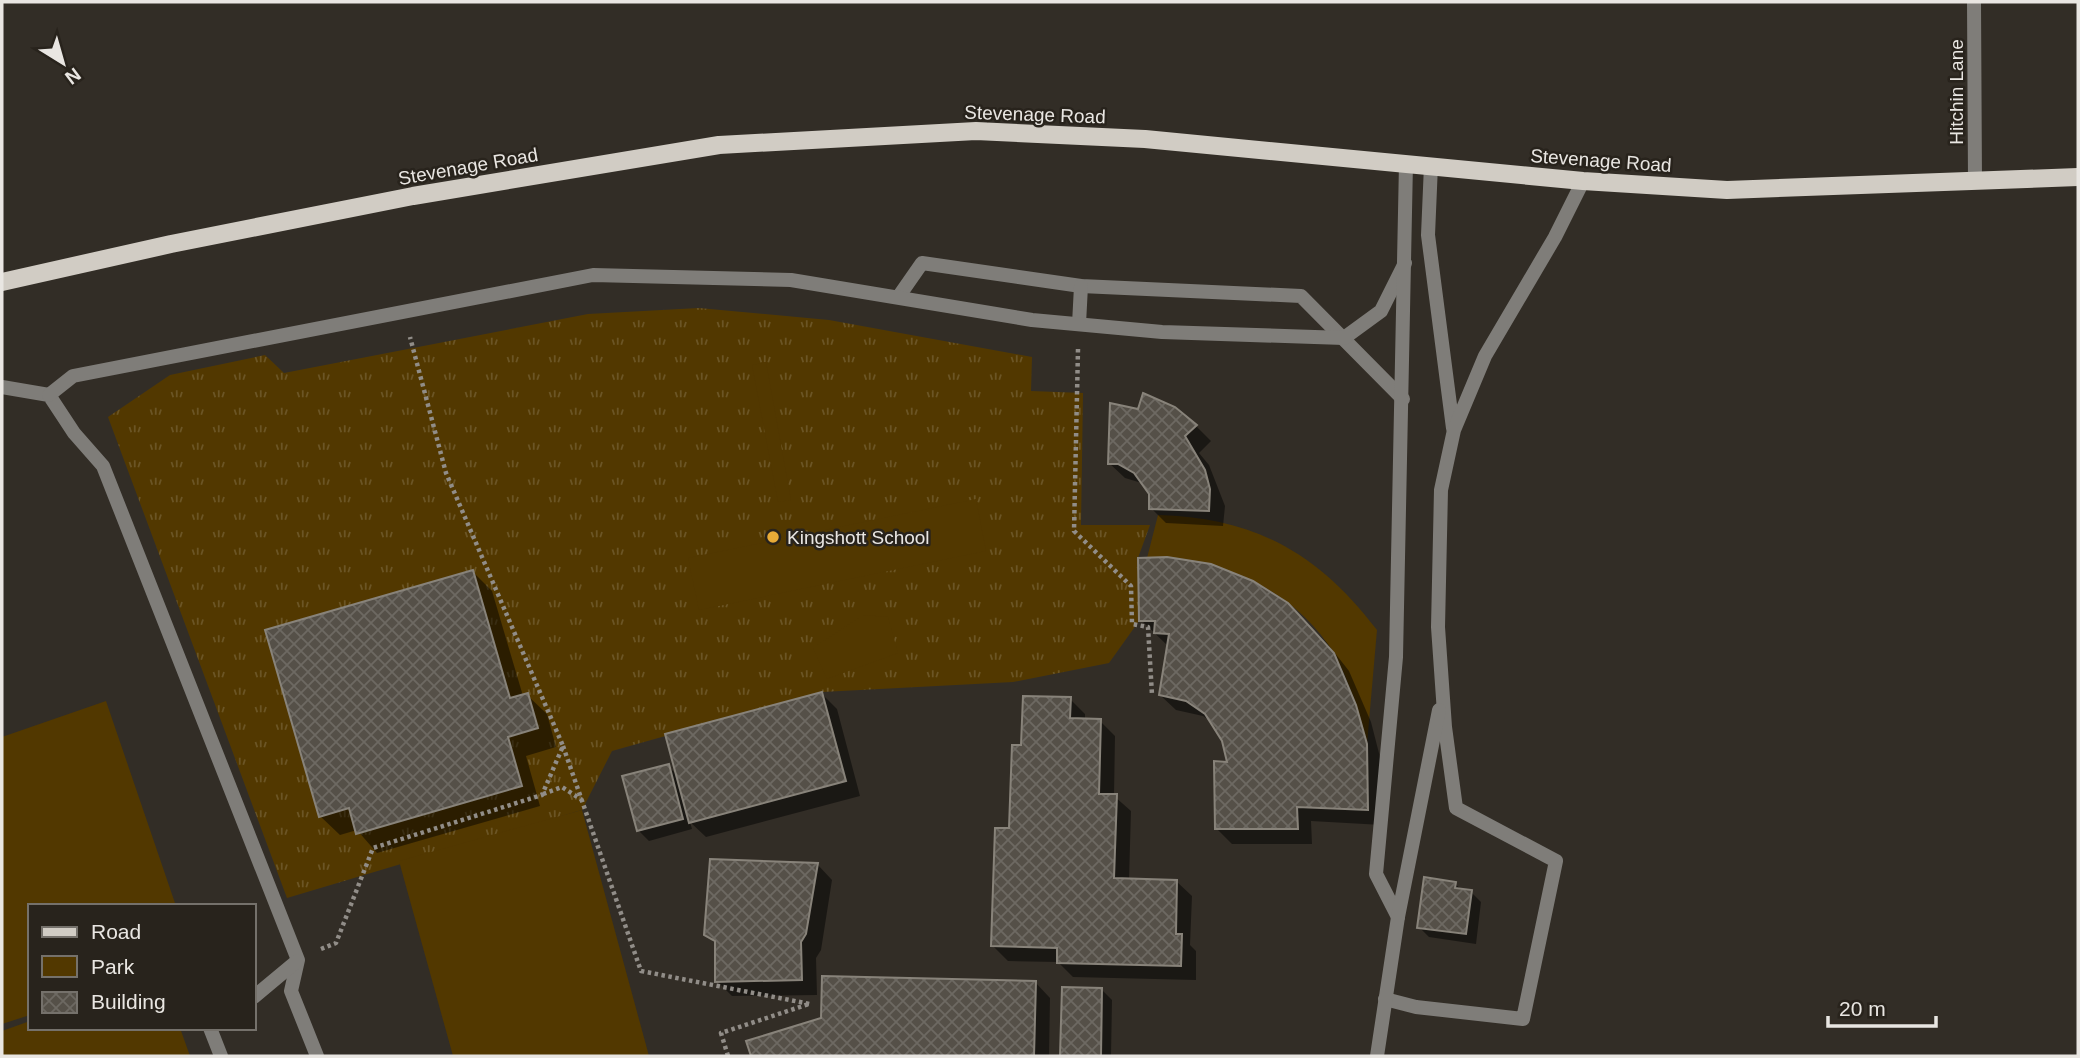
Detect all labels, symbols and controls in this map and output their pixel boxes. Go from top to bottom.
north arrow [28,28,98,98]
street label: Hitchin Lane [1946,39,1967,145]
text: N [61,64,85,89]
street label: Stevenage Road [964,102,1106,127]
street label: Stevenage Road [397,144,540,189]
street label: Stevenage Road [1530,145,1672,176]
place label: Kingshott School [787,527,930,548]
marker: Kingshott School [765,529,781,545]
legend [28,904,256,1030]
text: Road [91,920,141,943]
text: Park [91,955,135,978]
scale bar [1828,984,1937,1028]
text: Building [91,990,166,1013]
text: 20 m [1839,997,1886,1020]

